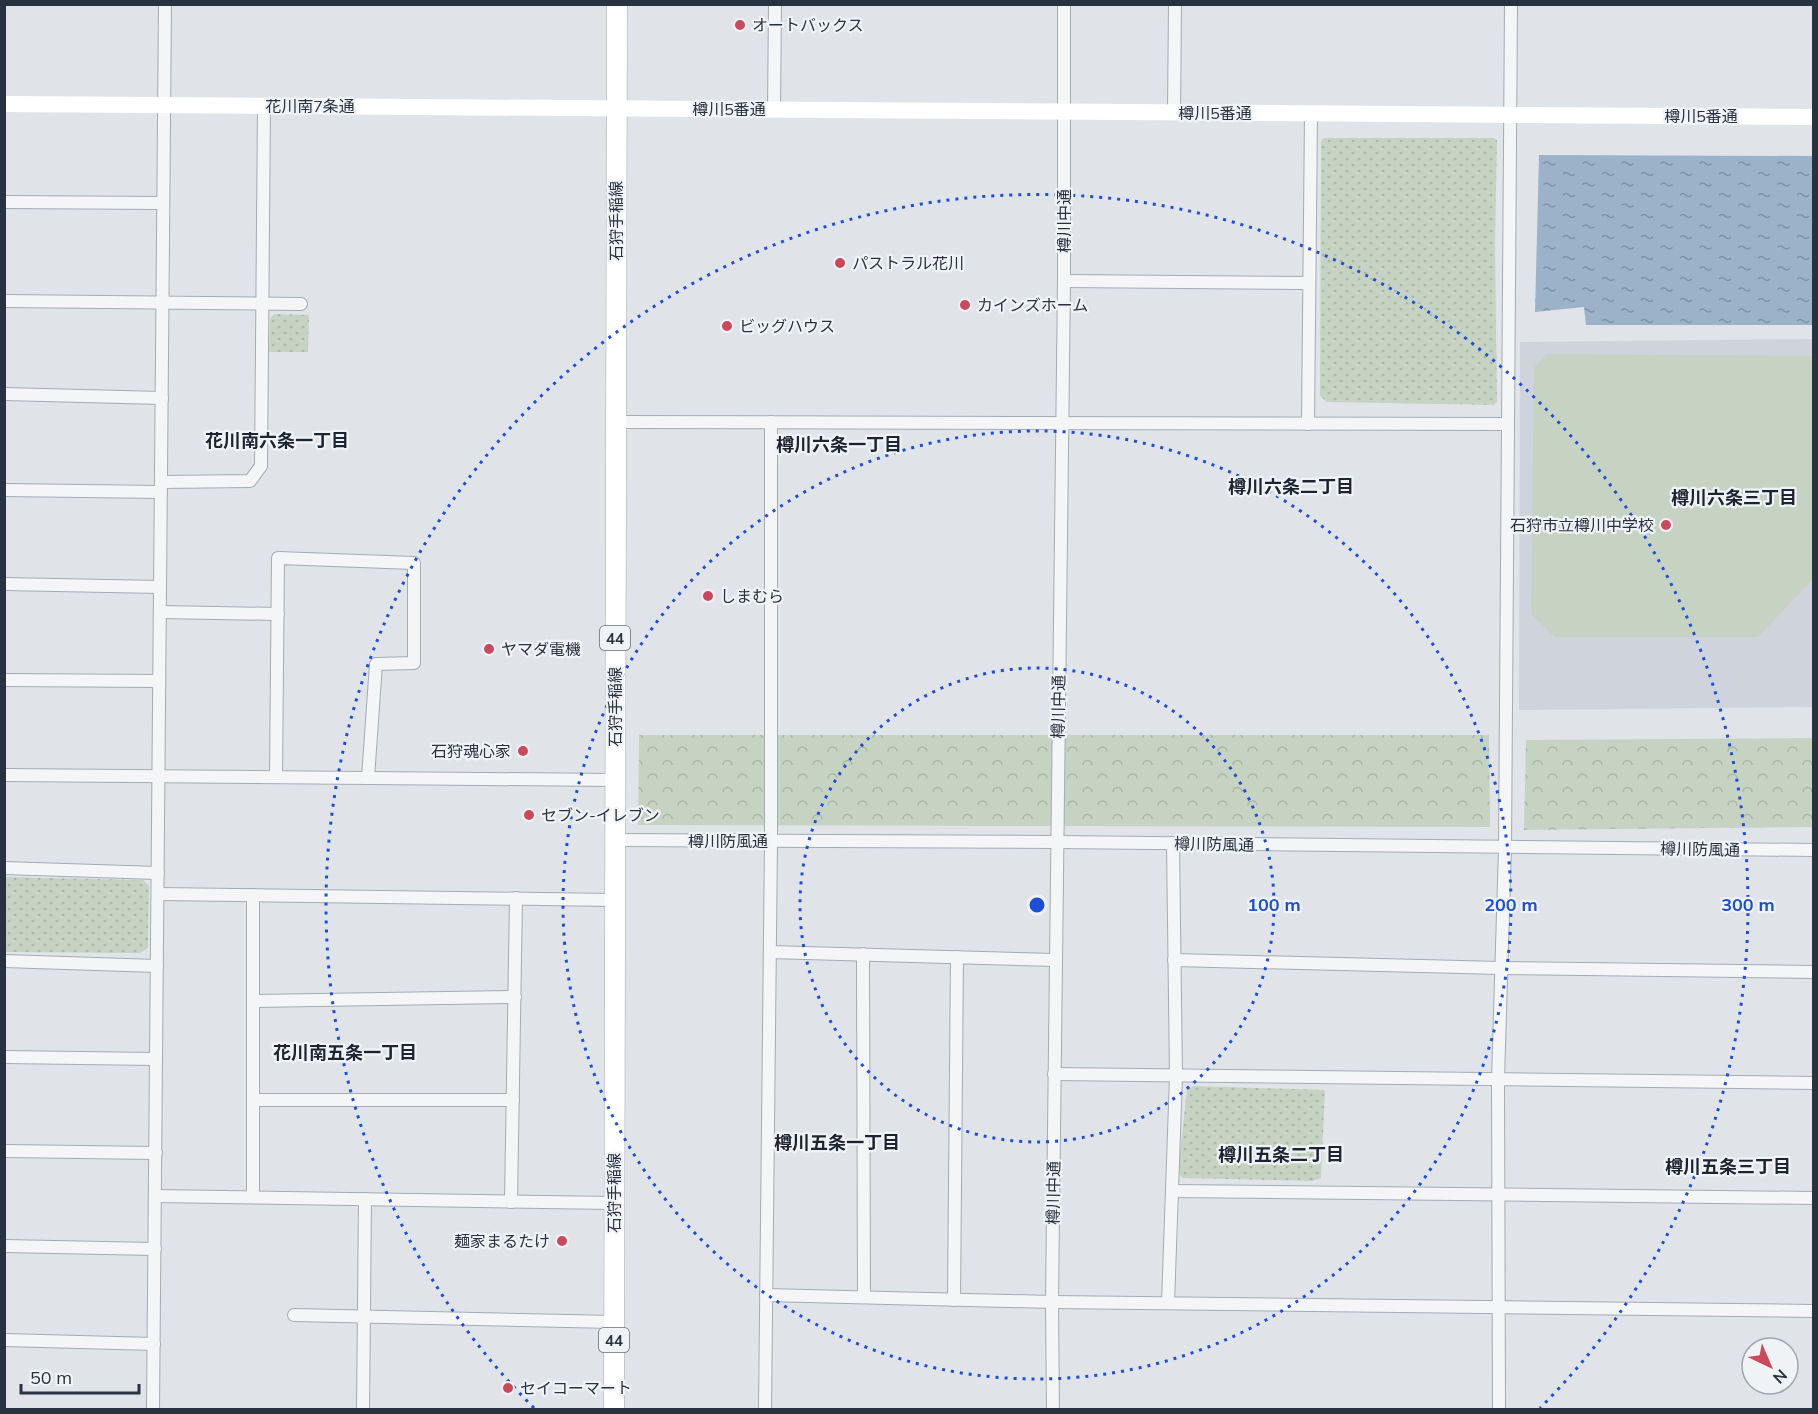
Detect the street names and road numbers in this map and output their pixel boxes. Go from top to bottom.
street label: 花川南7条通 [265,96,355,116]
street label: 樽川5番通 [692,99,766,119]
street label: 樽川5番通 [1178,103,1252,123]
street label: 樽川5番通 [1664,106,1738,126]
street label: 石狩手稲線 [606,181,626,261]
street label: 樽川中通 [1054,189,1074,253]
road number: 44 [600,626,630,650]
street label: 石狩手稲線 [605,667,625,747]
street label: 樽川中通 [1047,675,1069,739]
street label: 樽川防風通 [688,831,768,851]
street label: 樽川防風通 [1174,833,1254,855]
street label: 樽川防風通 [1660,838,1740,860]
street label: 石狩手稲線 [604,1153,624,1233]
street label: 樽川中通 [1042,1161,1064,1225]
road number: 44 [599,1328,629,1352]

